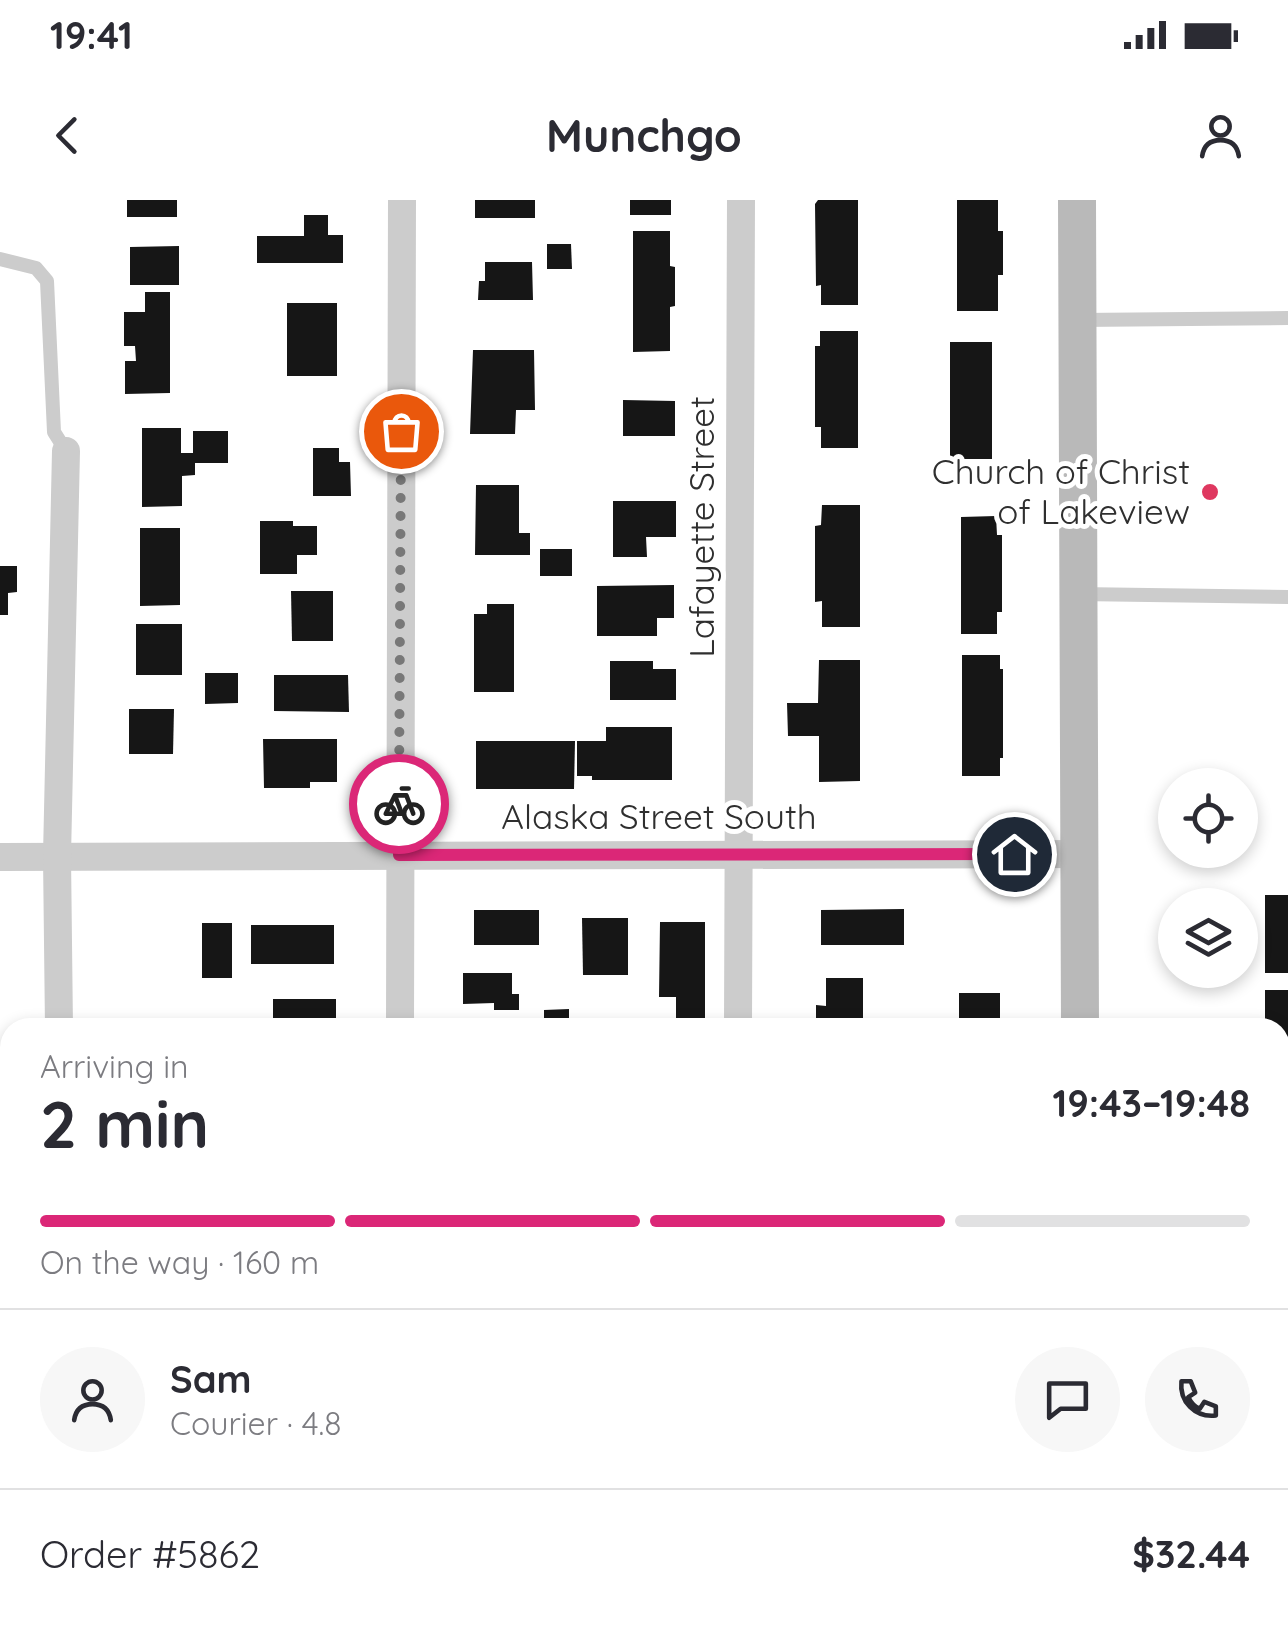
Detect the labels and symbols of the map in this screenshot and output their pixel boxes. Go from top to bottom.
pin [359,389,444,474]
street label: Lafayette Street [679,396,723,658]
place label: Church of Christ of Lakeview [932,449,1190,533]
marker: Church of Christ of Lakeview [1199,481,1221,503]
courier [349,754,449,854]
street label: Alaska Street South [501,794,817,838]
pin [972,812,1057,897]

